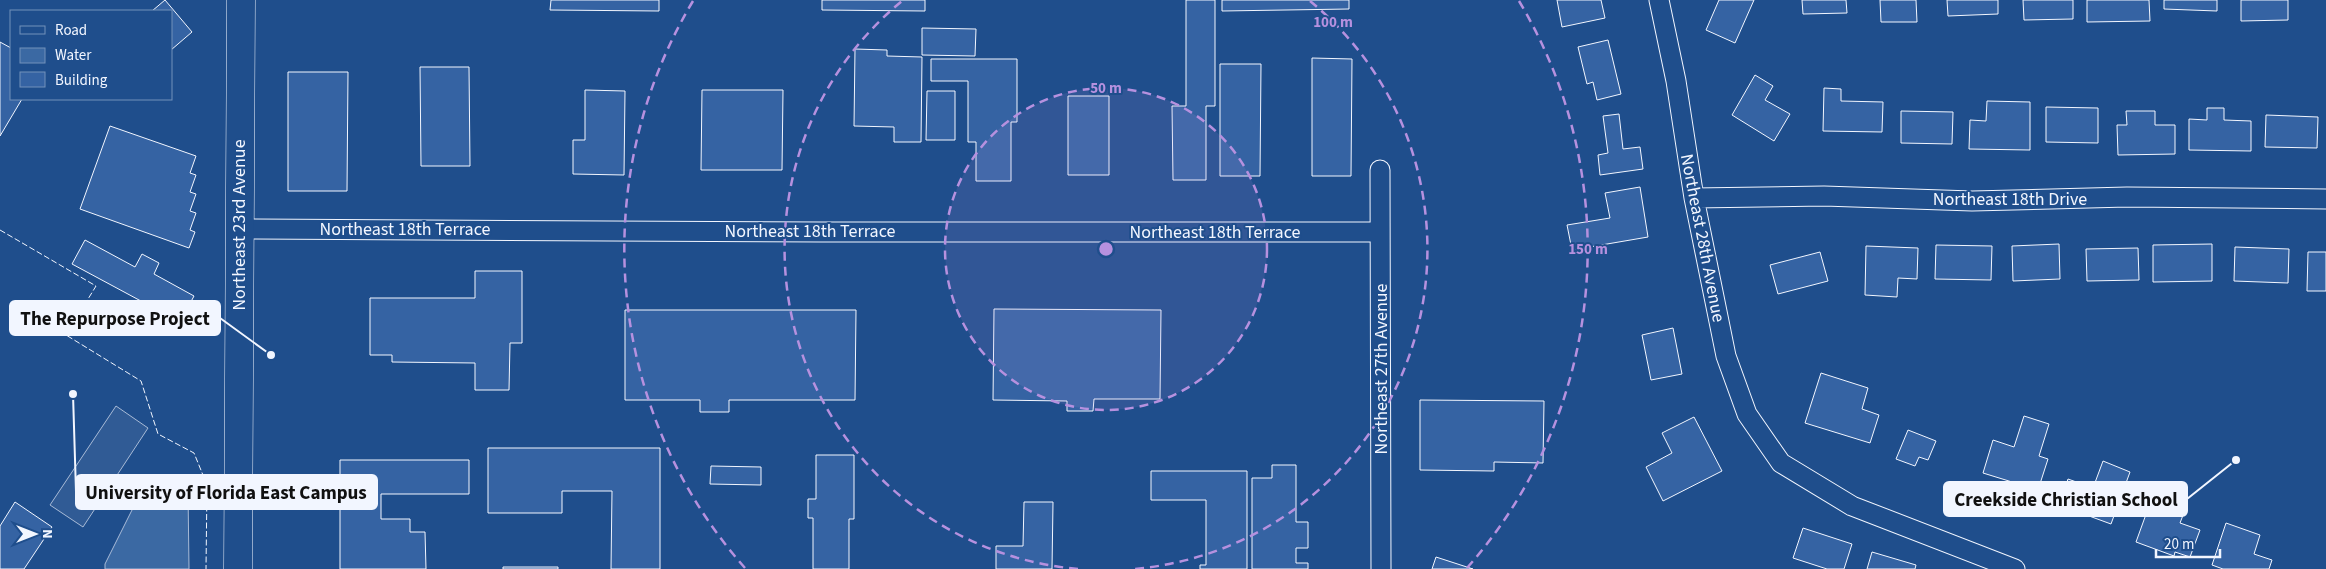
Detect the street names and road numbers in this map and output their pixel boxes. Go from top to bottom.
street label: Northeast 23rd Avenue [227,139,252,311]
street label: Northeast 28th Avenue [1674,152,1731,324]
street label: Northeast 18th Drive [1933,187,2087,212]
street label: Northeast 18th Terrace [320,217,490,242]
street label: Northeast 18th Terrace [725,219,895,244]
street label: Northeast 18th Terrace [1130,220,1300,245]
street label: Northeast 27th Avenue [1369,283,1394,454]

